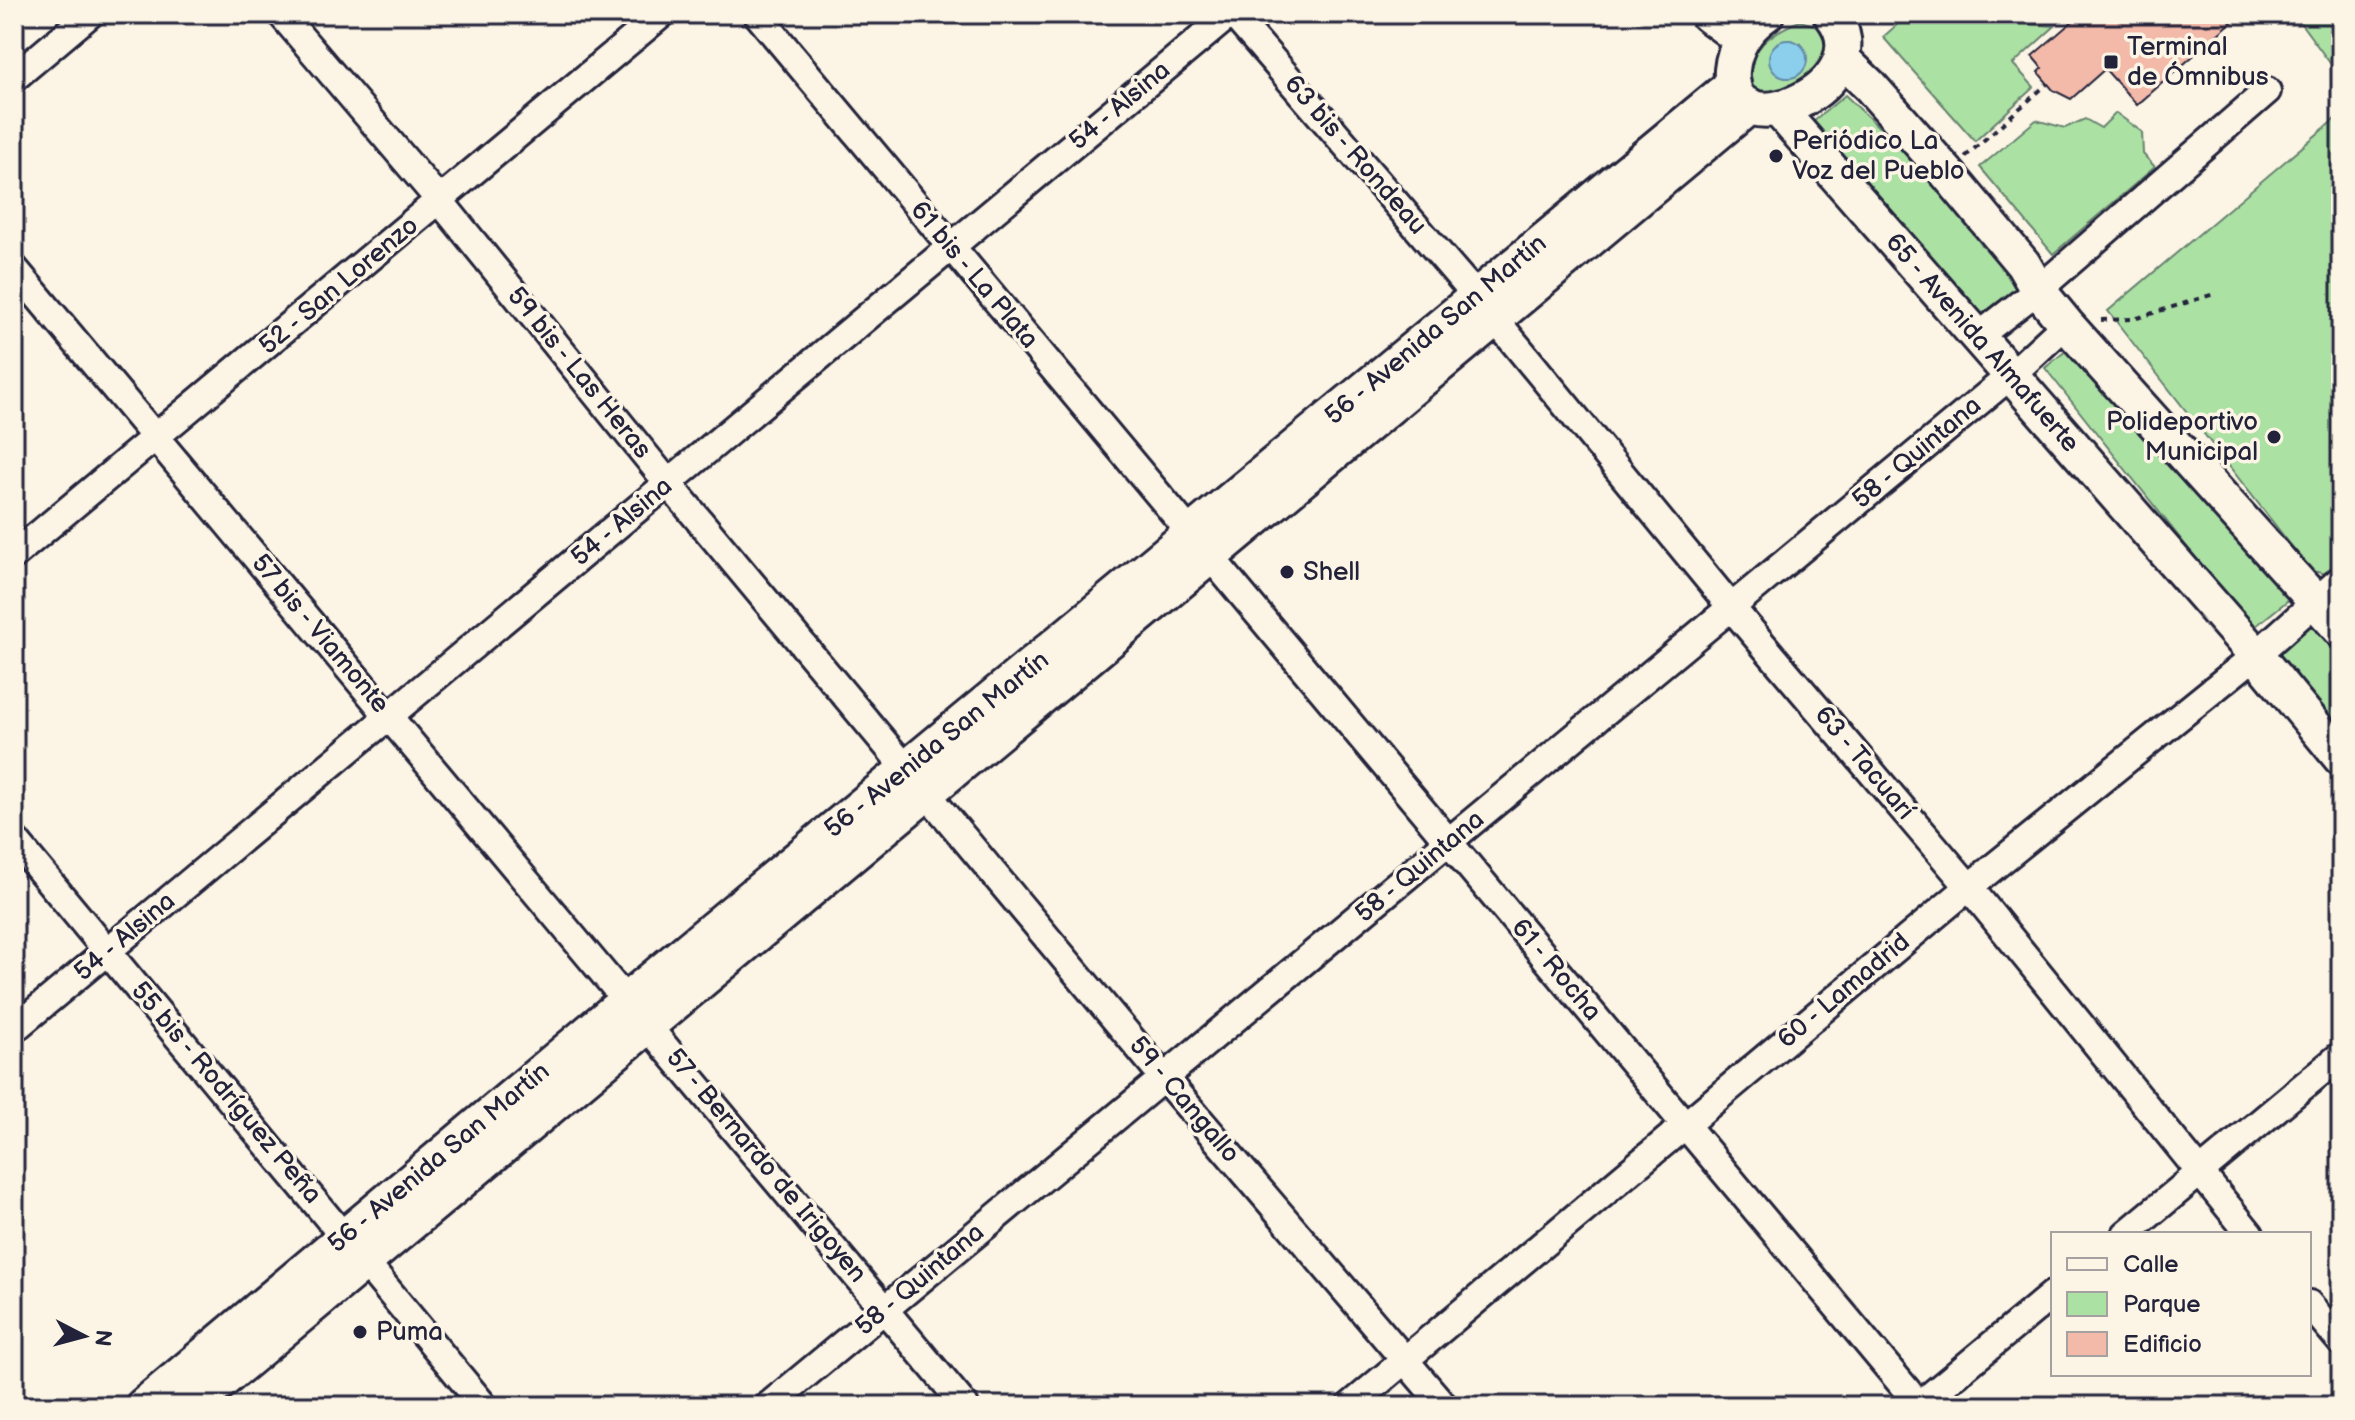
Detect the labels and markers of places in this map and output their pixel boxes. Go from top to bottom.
place label: Terminal de Ómnibus [2127,32,2269,93]
marker: Terminal de Ómnibus [2102,53,2120,71]
place label: Periódico La Voz del Pueblo [1792,126,1964,187]
marker: Periódico La Voz del Pueblo [1767,147,1785,165]
place label: Polideportivo Municipal [2106,407,2258,468]
marker: Polideportivo Municipal [2265,428,2283,446]
place label: Shell [1303,557,1360,588]
marker: Shell [1278,563,1296,581]
place label: Puma [376,1317,443,1348]
marker: Puma [351,1323,369,1341]

